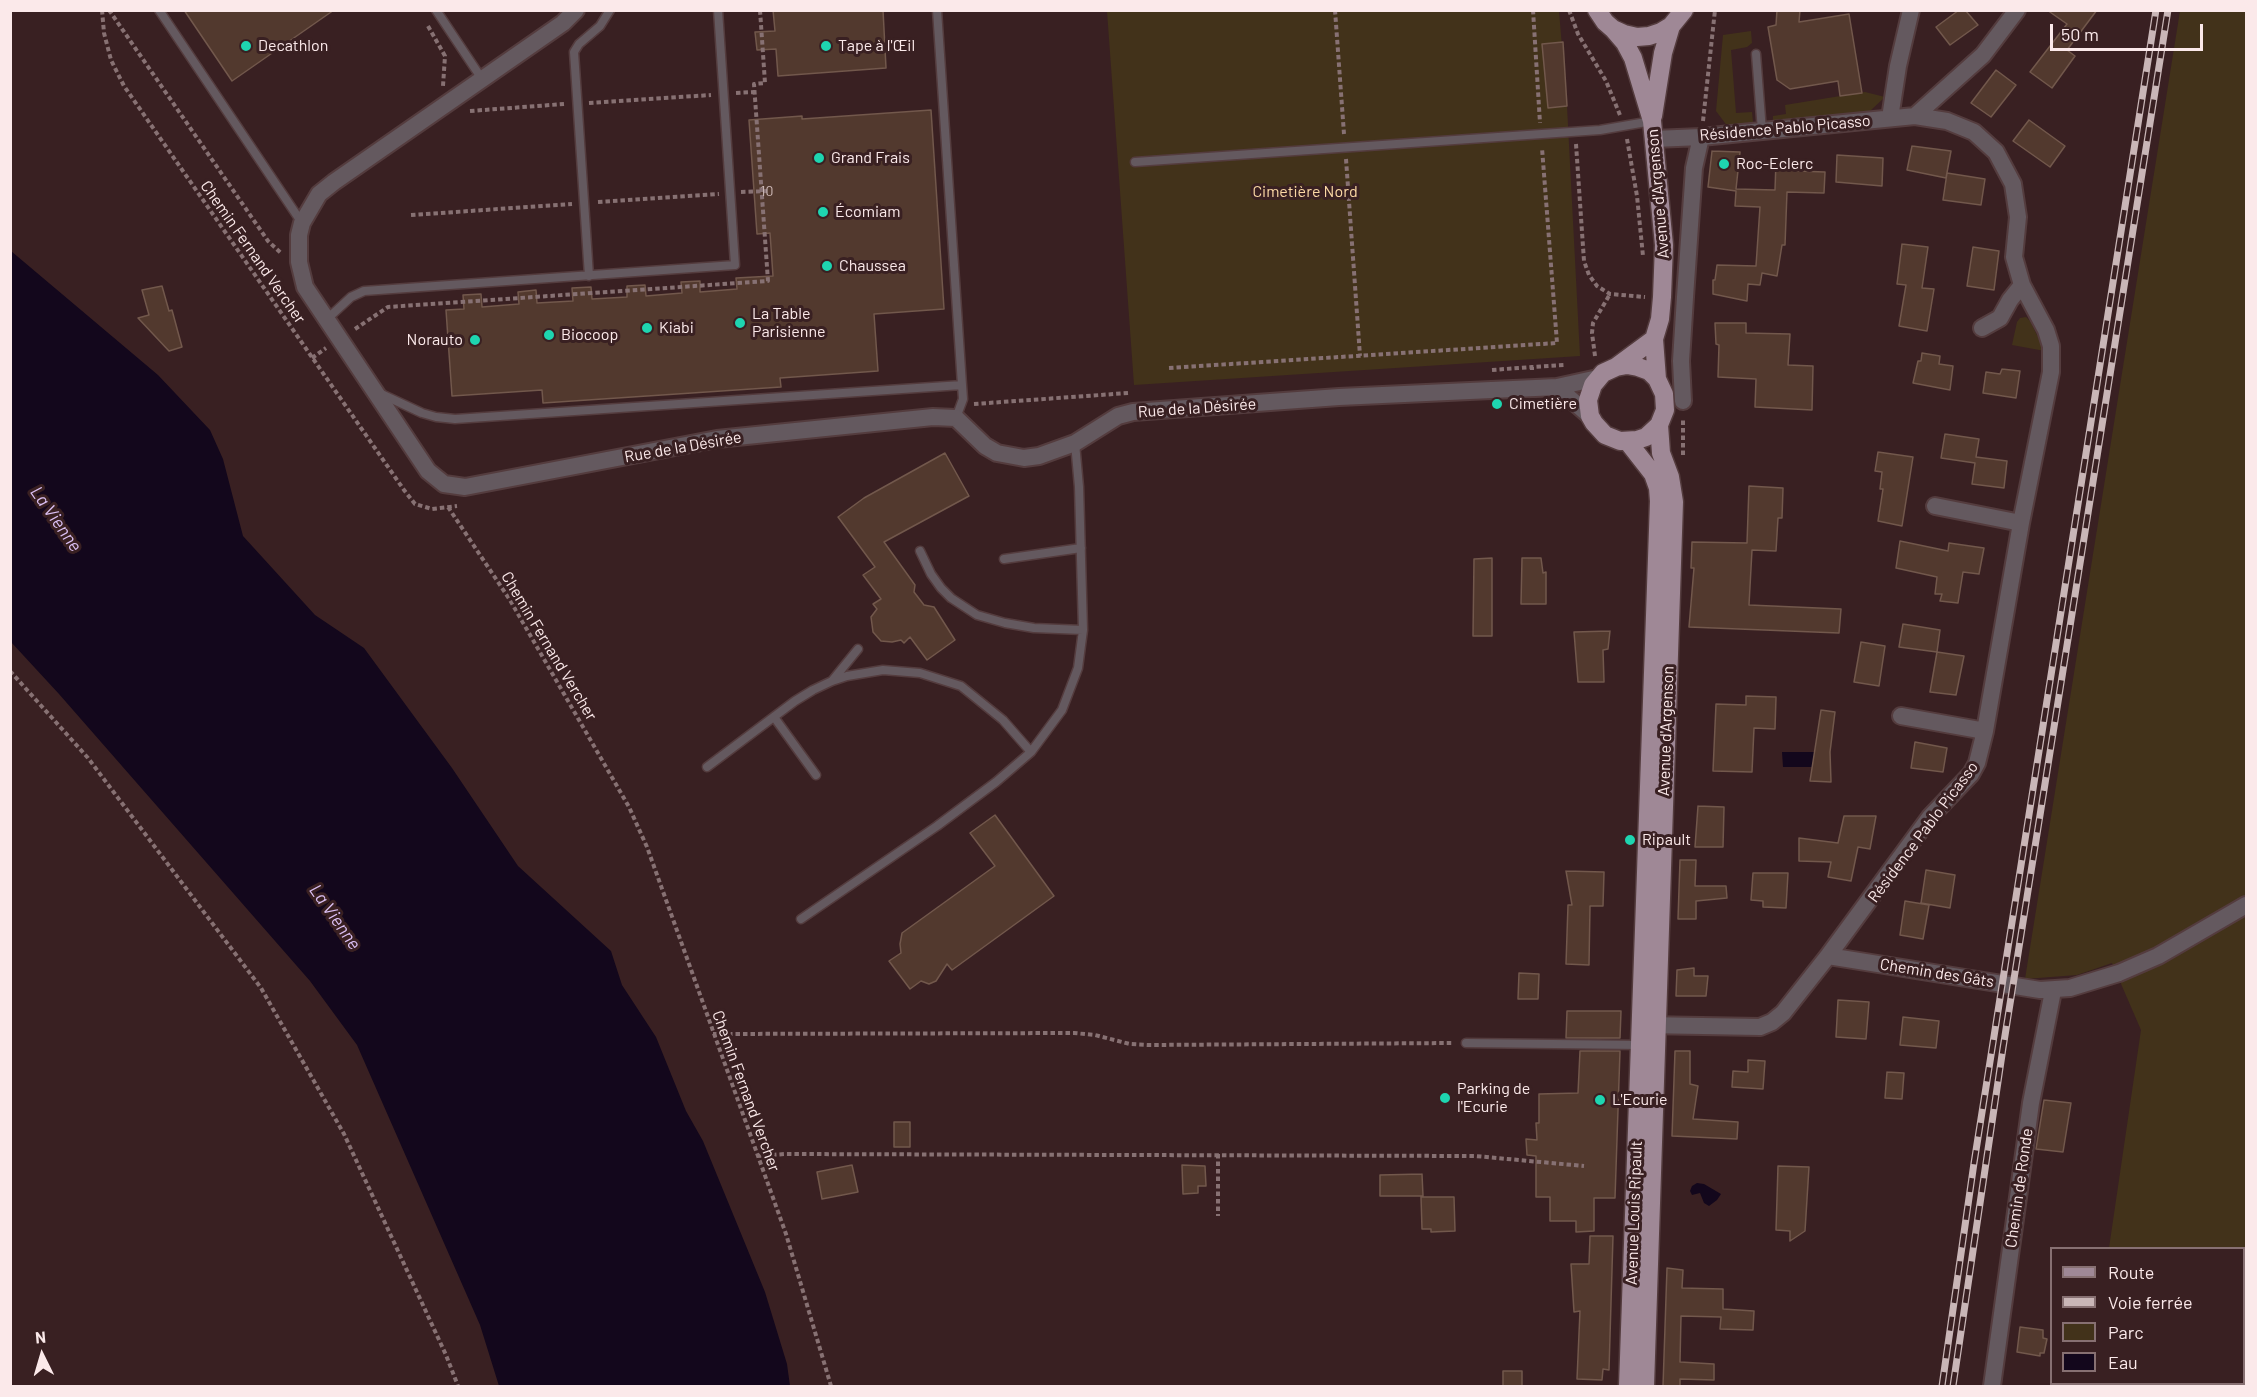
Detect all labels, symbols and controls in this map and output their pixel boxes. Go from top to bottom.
scale bar [2053,12,2206,50]
text: 50 m [2061,23,2099,45]
place label: Decathlon [258,36,328,56]
place label: Tape à l'Œil [838,36,915,56]
marker: Decathlon [239,39,253,53]
marker: Tape à l'Œil [819,39,833,53]
street label: Résidence Pablo Picasso [1699,111,1871,145]
street label: Avenue d'Argenson [1643,128,1673,260]
place label: Grand Frais [831,148,910,168]
marker: Grand Frais [812,151,826,165]
place label: Roc-Eclerc [1736,154,1813,174]
marker: Roc-Eclerc [1717,157,1731,171]
street label: Chemin Fernand Vercher [196,177,310,327]
park label: Cimetière Nord [1252,182,1358,202]
house number: 10 [761,183,773,199]
place label: Écomiam [835,202,900,222]
marker: Écomiam [816,205,830,219]
place label: Chaussea [839,256,906,276]
marker: Chaussea [820,259,834,273]
place label: La Table Parisienne [752,304,825,342]
marker: La Table Parisienne [733,316,747,330]
place label: Kiabi [659,318,694,338]
marker: Kiabi [640,321,654,335]
place label: Biocoop [561,325,618,345]
marker: Biocoop [542,328,556,342]
place label: Norauto [407,330,463,350]
marker: Norauto [468,333,482,347]
street label: Rue de la Désirée [1137,394,1257,422]
place label: Cimetière [1509,394,1577,414]
marker: Cimetière [1490,397,1504,411]
street label: Rue de la Désirée [623,427,743,467]
water label: La Vienne [26,482,86,556]
street label: Chemin Fernand Vercher [497,568,601,724]
street label: Avenue d'Argenson [1654,666,1678,796]
street label: Résidence Pablo Picasso [1864,758,1982,906]
place label: Ripault [1642,830,1691,850]
marker: Ripault [1623,833,1637,847]
water label: La Vienne [305,880,365,954]
street label: Chemin des Gâts [1879,955,1995,991]
street label: Chemin Fernand Vercher [708,1008,784,1174]
place label: Parking de l'Ecurie [1457,1079,1530,1117]
place label: L'Ecurie [1612,1090,1668,1110]
marker: Parking de l'Ecurie [1438,1091,1452,1105]
marker: L'Ecurie [1593,1093,1607,1107]
street label: Chemin de Ronde [2001,1127,2037,1249]
street label: Avenue Louis Ripault [1622,1141,1646,1285]
legend [2050,1247,2245,1385]
text: Route [2108,1261,2154,1283]
text: Voie ferrée [2108,1291,2193,1313]
text: Parc [2108,1321,2144,1343]
north arrow [12,1325,72,1385]
text: N [34,1327,47,1346]
text: Eau [2108,1351,2138,1373]

